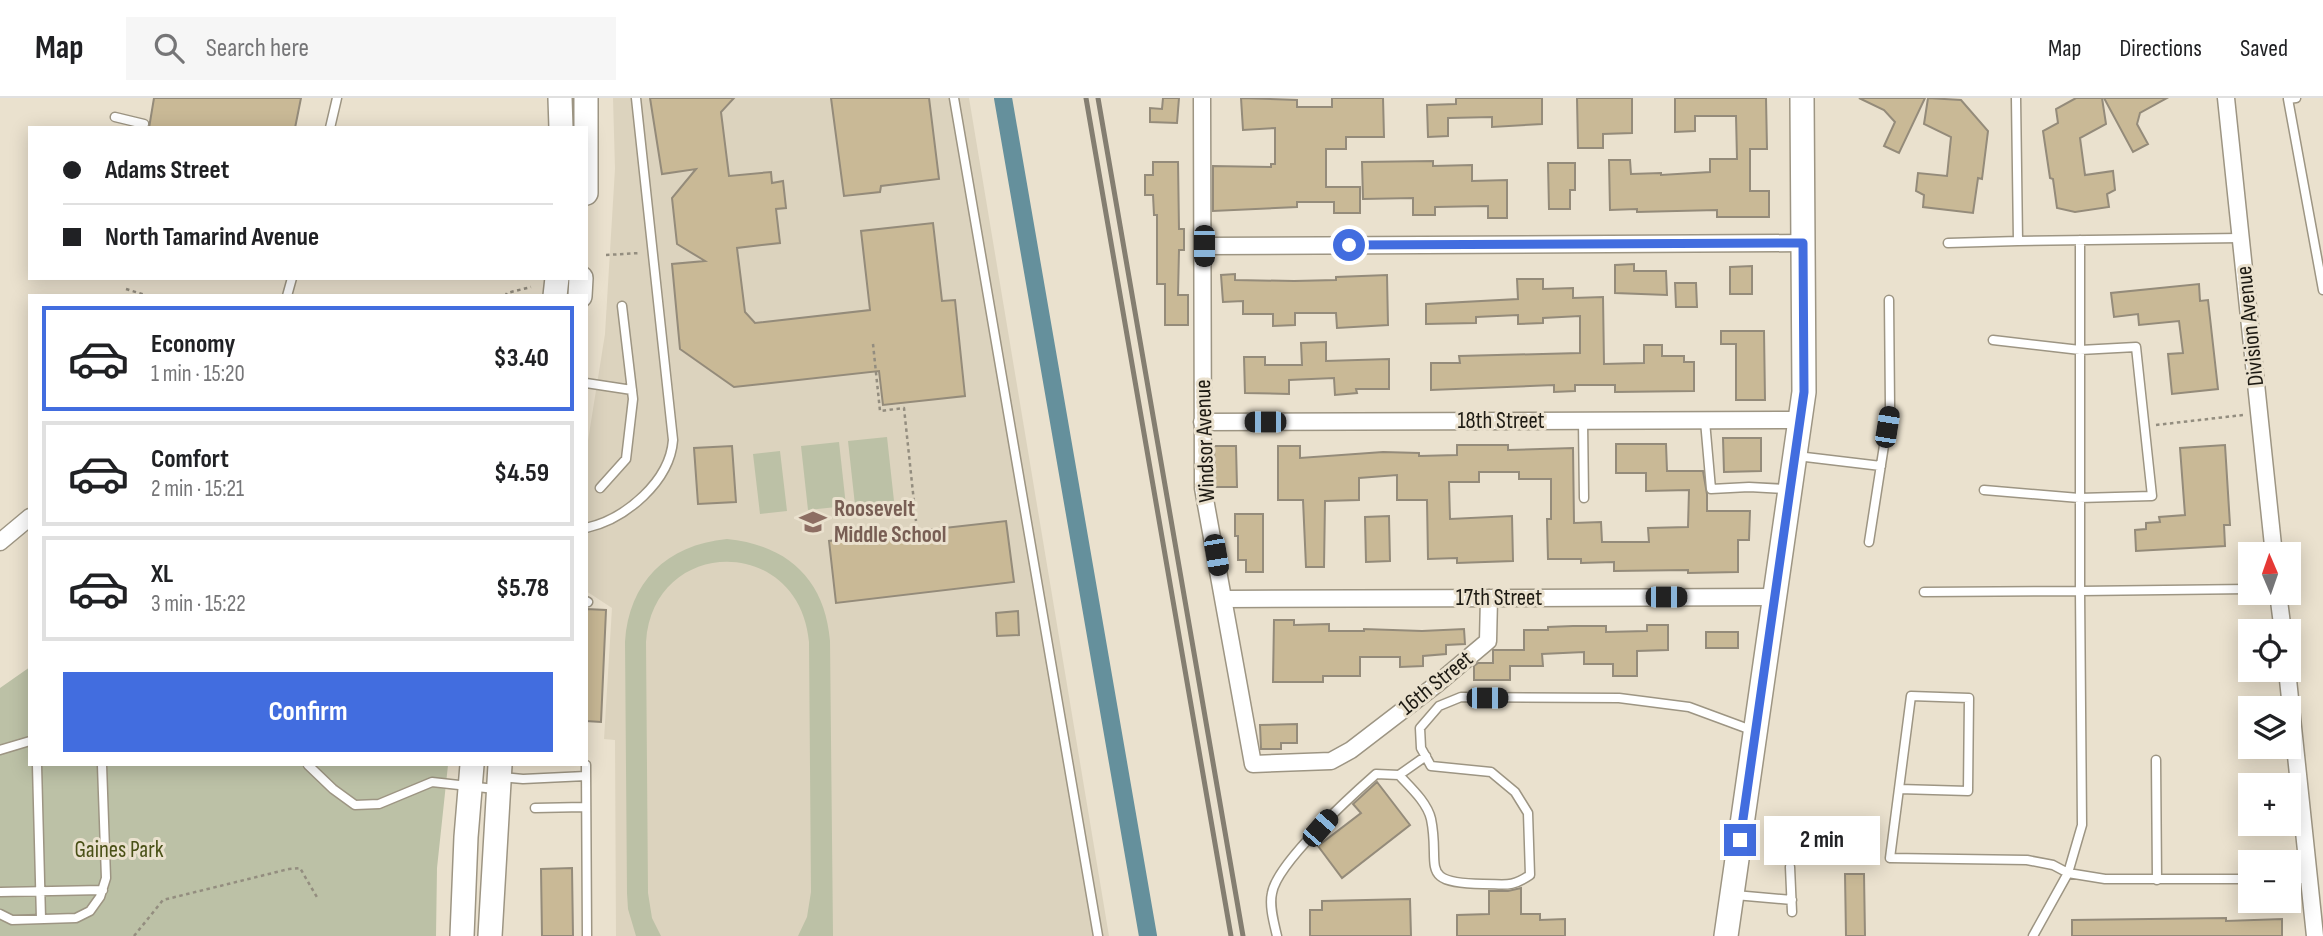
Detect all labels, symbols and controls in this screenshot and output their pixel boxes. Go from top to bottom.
search box [126,17,616,80]
text: Map [35,28,84,68]
icon: search [150,29,188,67]
text: Search here [206,33,309,64]
text: Map [2048,34,2081,63]
text: Directions [2119,34,2202,63]
text: Saved [2240,34,2288,63]
text: Adams Street [105,155,229,186]
text: North Tamarind Avenue [105,222,319,253]
car [1194,225,1215,267]
route start [1333,229,1365,261]
street label: Division Avenue [2230,265,2270,387]
icon: car [67,327,130,390]
text: Economy [151,329,235,360]
text: $3.40 [494,343,549,374]
text: 1 min · 15:20 [151,360,245,388]
street label: Windsor Avenue [1189,379,1221,503]
car [1874,405,1901,449]
street label: 18th Street [1457,407,1545,435]
car [1245,412,1287,433]
icon: car [67,442,130,505]
text: Comfort [151,444,229,475]
text: $4.59 [494,458,549,489]
text: 2 min · 15:21 [151,475,244,503]
place label: Roosevelt Middle School [834,495,946,549]
school or university icon: Roosevelt Middle School [798,507,828,537]
car [1203,532,1230,578]
north arrow [2238,542,2301,606]
map controls [2238,542,2301,913]
icon: car [67,557,130,620]
text: XL [151,559,173,590]
text: $5.78 [496,573,549,604]
street label: 17th Street [1456,584,1542,612]
car [1646,587,1688,608]
text: 3 min · 15:22 [151,590,246,618]
button: locate [2238,619,2301,682]
street label: 16th Street [1393,645,1479,721]
button: Confirm [63,672,553,752]
car [1467,688,1509,709]
button: layers [2238,696,2301,759]
button: + [2238,773,2301,836]
car [1299,805,1342,851]
callout: 2 min [1764,816,1880,864]
route end [1724,824,1756,856]
text: 2 min [1800,826,1844,854]
park label: Gaines Park [74,836,164,864]
button: − [2238,850,2301,913]

